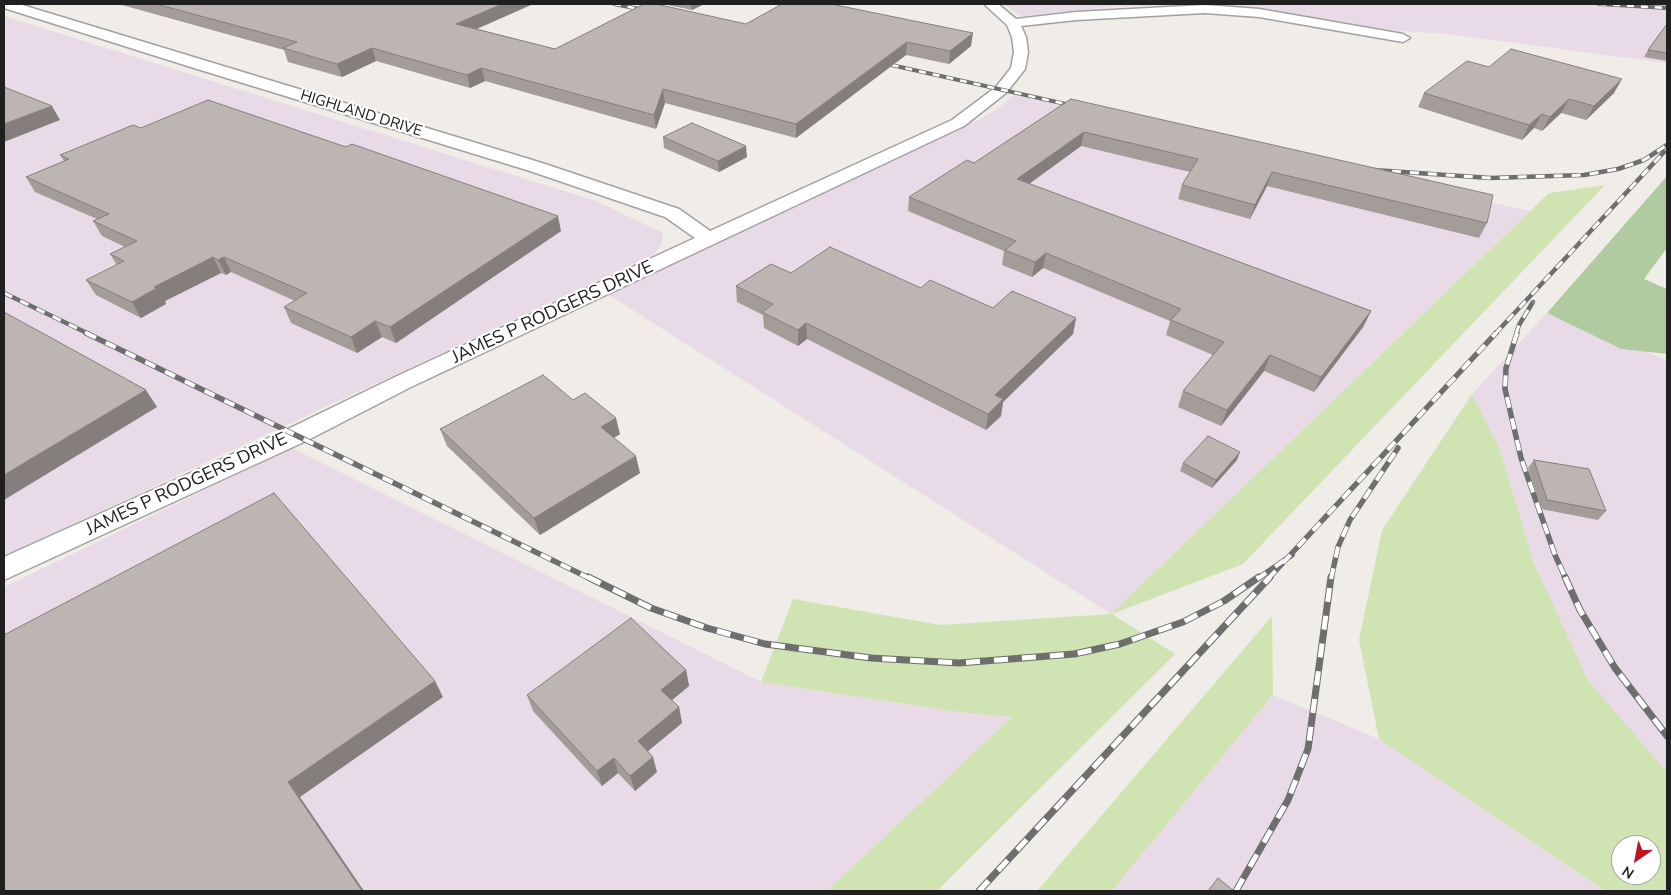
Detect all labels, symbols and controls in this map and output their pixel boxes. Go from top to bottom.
street label: HIGHLAND DRIVE [298,87,424,141]
street label: JAMES P RODGERS DRIVE [449,257,657,369]
street label: JAMES P RODGERS DRIVE [83,429,291,541]
north arrow [1611,835,1661,885]
text: N [1619,861,1638,883]

